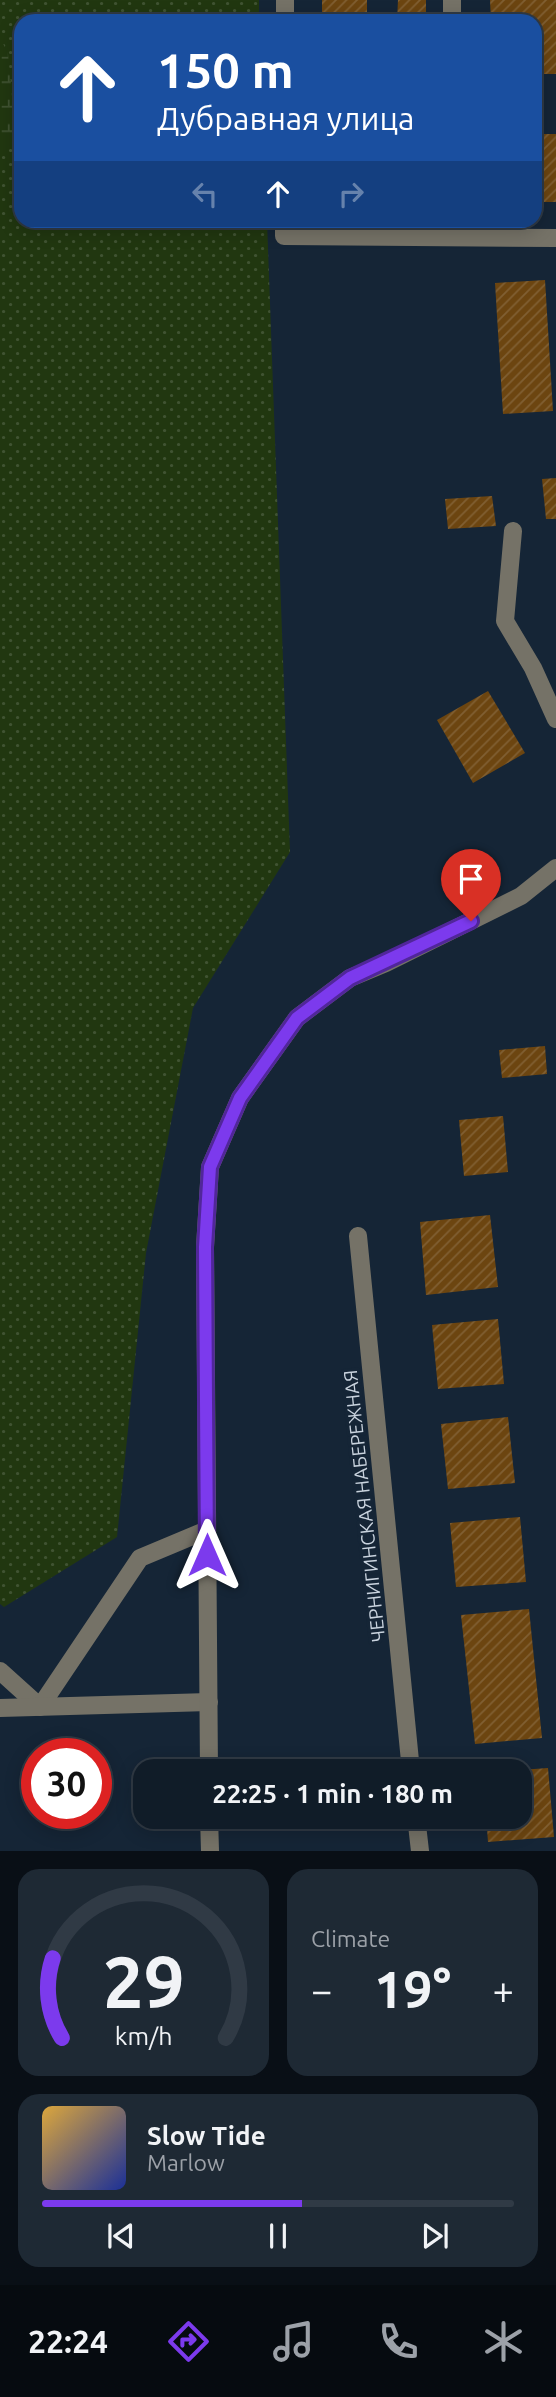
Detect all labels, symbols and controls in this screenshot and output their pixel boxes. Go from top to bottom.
icon: ahead [42,42,133,133]
text: 150 m [157,42,294,97]
text: Дубравная улица [157,100,414,136]
icon: left [186,175,224,213]
icon: ahead [259,175,297,213]
icon: right [332,175,370,213]
pin [441,849,501,921]
icon: arrive [452,860,490,898]
street label: ЧЕРНИГИНСКАЯ НАБЕРЕЖНАЯ [339,1369,389,1643]
position arrow [170,1518,244,1592]
speed limit sign: 30 [21,1738,112,1829]
text: 22:25 · 1 min · 180 m [212,1779,453,1808]
text: Climate [311,1926,390,1951]
text: 29 [102,1941,185,2023]
text: 19° [374,1960,451,2018]
text: − [311,1969,332,2011]
text: + [493,1969,514,2011]
text: km/h [115,2022,172,2050]
text: Slow Tide [147,2121,266,2150]
text: Marlow [147,2150,225,2175]
icon: previous [102,2217,140,2255]
icon: pause [259,2217,297,2255]
icon: next [416,2217,454,2255]
icon: directions [164,2317,213,2366]
icon: music [269,2317,318,2366]
icon: phone [374,2317,423,2366]
icon: climate [479,2317,528,2366]
text: 22:24 [28,2323,108,2359]

